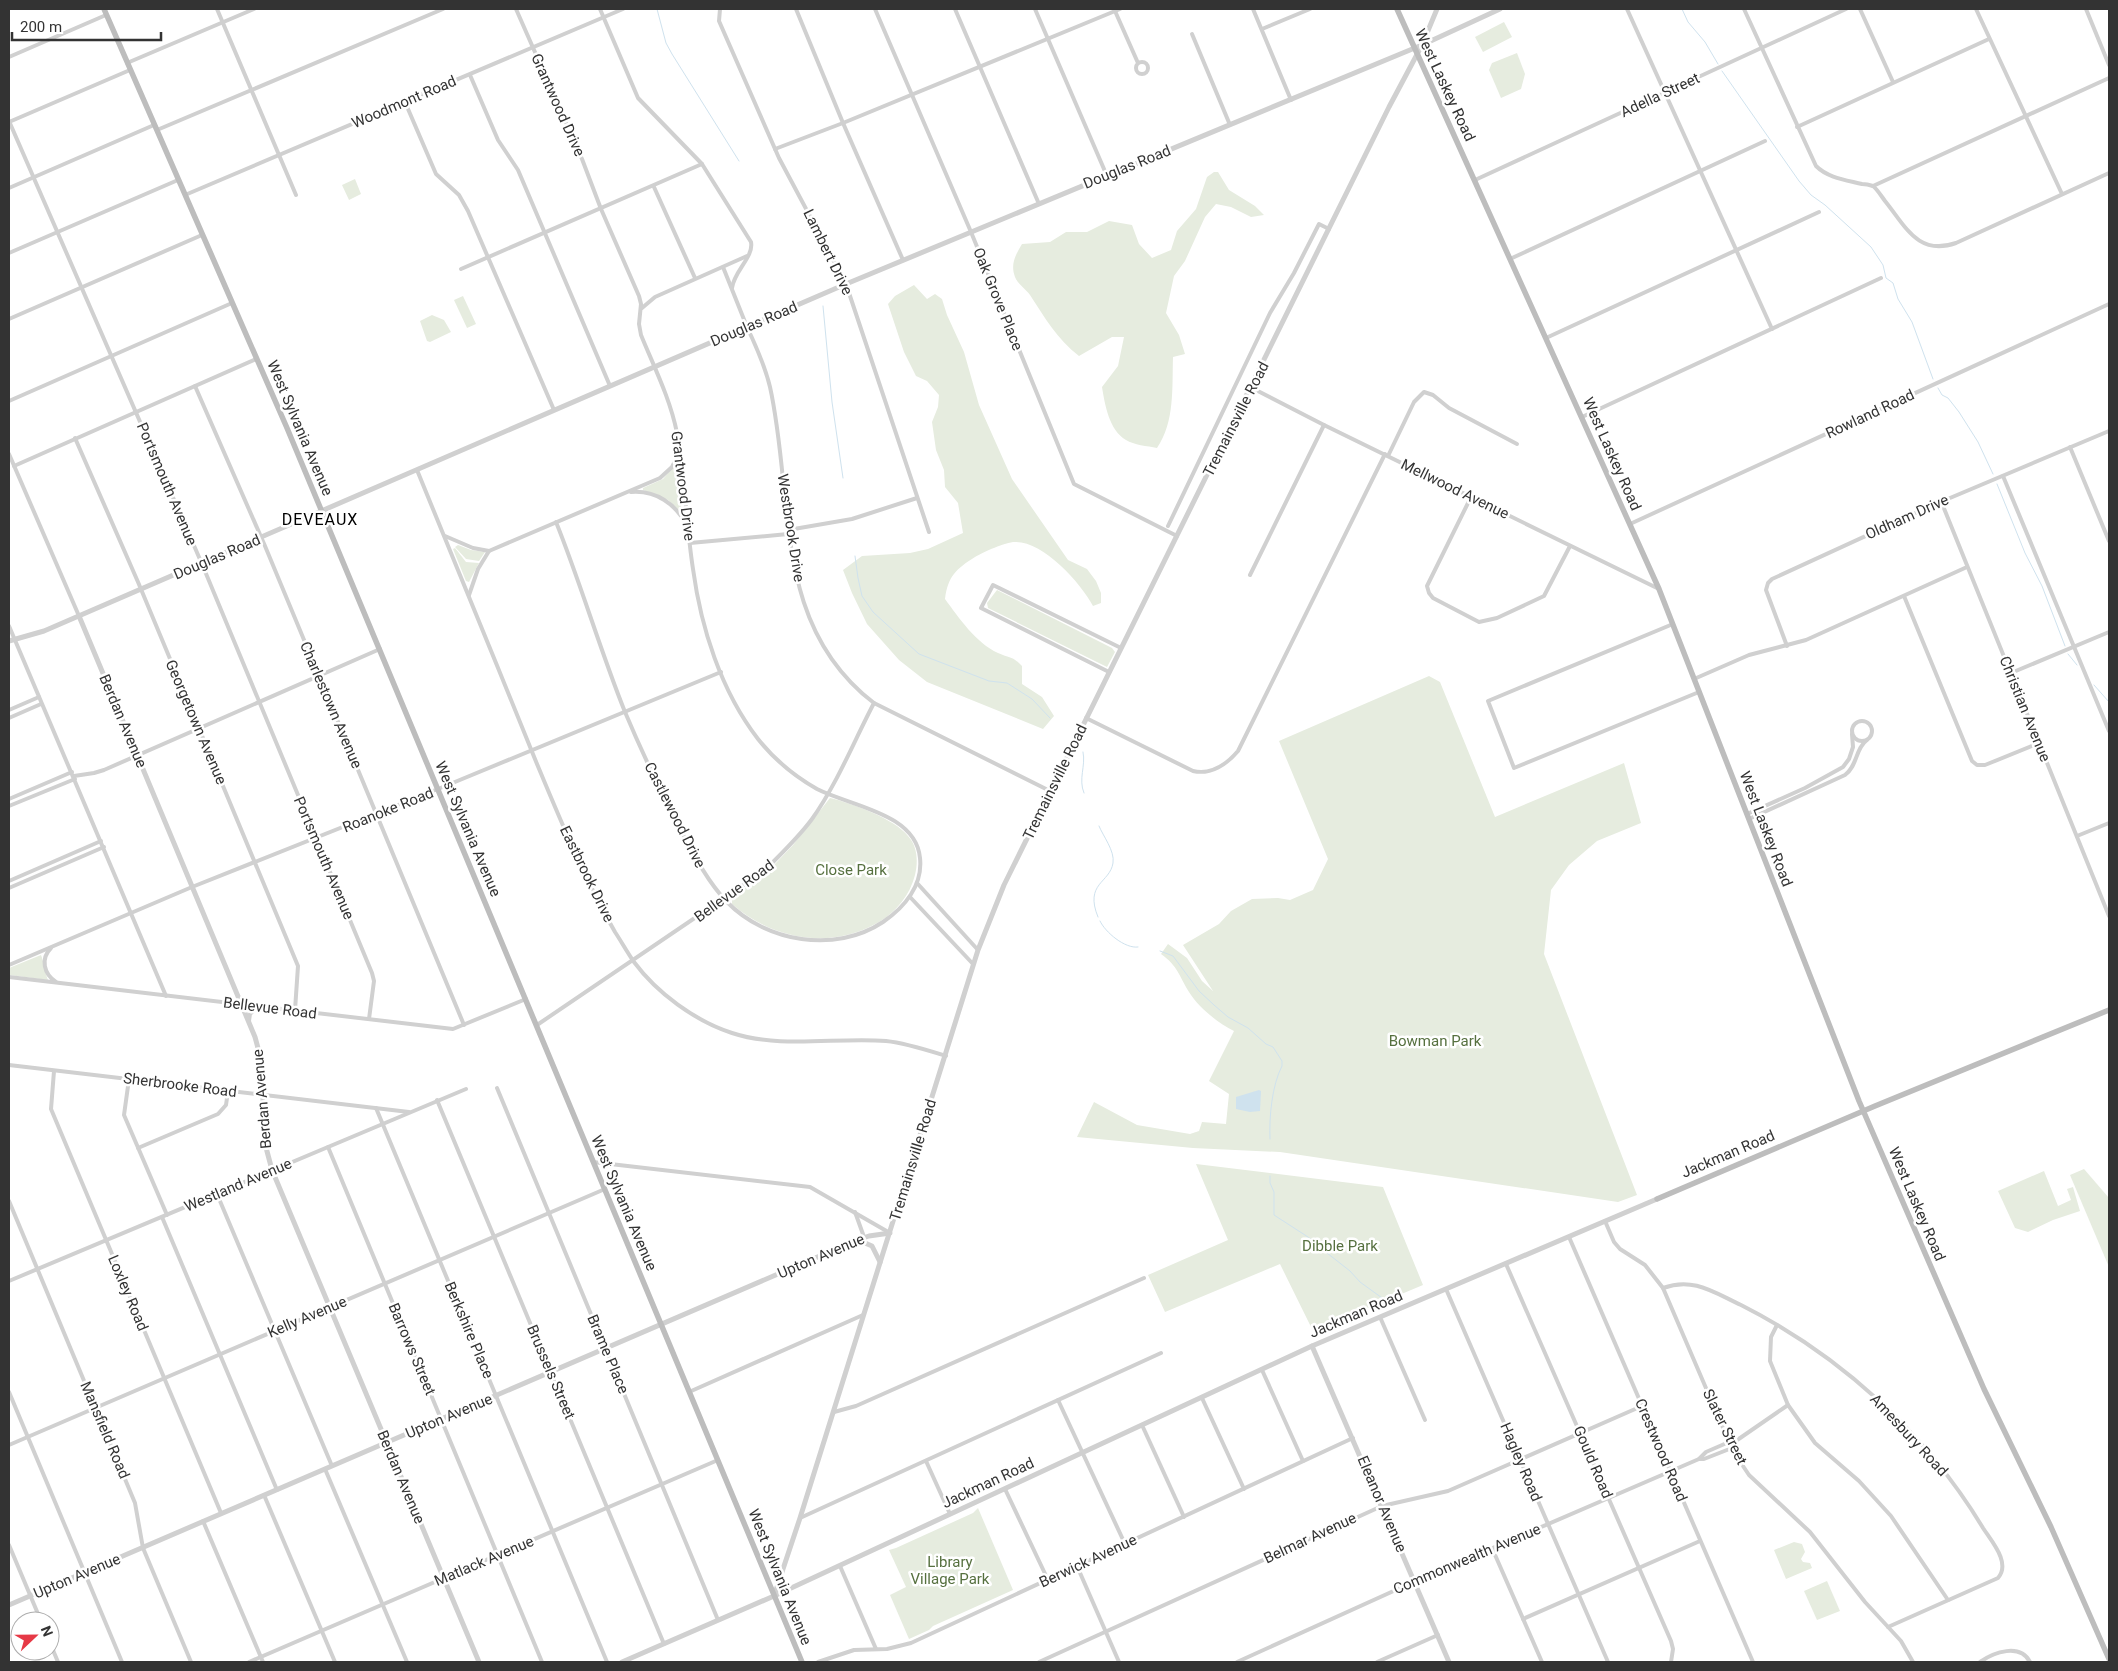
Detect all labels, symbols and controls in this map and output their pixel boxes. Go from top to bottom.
scale bar [12,10,161,42]
text: 200 m [20,18,62,36]
street label: West Laskey Road [1411,26,1479,144]
street label: Grantwood Drive [527,51,589,159]
street label: Adella Street [1618,69,1702,121]
street label: Woodmont Road [349,72,459,132]
street label: Douglas Road [1081,141,1173,193]
street label: Lambert Drive [799,206,857,298]
street label: Oak Grove Place [969,245,1027,353]
street label: Douglas Road [708,298,800,350]
street label: West Sylvania Avenue [263,358,337,498]
street label: Tremainsville Road [1199,359,1273,479]
street label: Rowland Road [1823,386,1917,442]
street label: West Laskey Road [1579,395,1645,513]
street label: Portsmouth Avenue [133,420,201,548]
street label: Grantwood Drive [667,430,699,542]
street label: Mellwood Avenue [1398,455,1512,523]
street label: Westbrook Drive [774,473,808,583]
street label: Oldham Drive [1862,491,1952,543]
district label: DEVEAUX [282,510,358,529]
street label: Douglas Road [171,531,263,583]
street label: Charlestown Avenue [296,639,366,771]
street label: Christian Avenue [1996,654,2054,764]
street label: Georgetown Avenue [162,657,230,787]
street label: Berdan Avenue [95,671,151,771]
street label: Tremainsville Road [1019,721,1091,843]
street label: West Sylvania Avenue [431,759,505,899]
street label: Castlewood Drive [641,759,709,871]
street label: West Laskey Road [1736,769,1796,889]
street label: Roanoke Road [340,784,436,836]
street label: Portsmouth Avenue [290,794,358,922]
street label: Eastbrook Drive [556,823,618,925]
street label: Bellevue Road [691,856,777,926]
park label: Close Park [815,861,887,879]
street label: Bellevue Road [222,993,318,1023]
park label: Bowman Park [1389,1032,1482,1050]
street label: Berdan Avenue [249,1048,275,1150]
street label: Sherbrooke Road [122,1069,238,1101]
street label: Tremainsville Road [886,1097,940,1223]
street label: Jackman Road [1679,1126,1777,1182]
street label: West Sylvania Avenue [587,1133,661,1273]
street label: West Laskey Road [1885,1144,1949,1264]
street label: Westland Avenue [182,1154,294,1216]
street label: Upton Avenue [775,1230,867,1282]
park label: Dibble Park [1302,1237,1378,1255]
street label: Loxley Road [104,1252,152,1334]
street label: Berkshire Place [441,1279,497,1381]
street label: Jackman Road [1307,1286,1405,1342]
street label: Kelly Avenue [265,1292,349,1342]
street label: Barrows Street [384,1300,440,1398]
street label: Brame Place [583,1312,633,1396]
street label: Brussels Street [523,1322,579,1422]
street label: Mansfield Road [76,1379,134,1481]
street label: Slater Street [1699,1386,1751,1468]
street label: Upton Avenue [403,1390,495,1442]
street label: Amesbury Road [1866,1390,1952,1480]
street label: Crestwood Road [1631,1396,1691,1504]
street label: Hagley Road [1496,1420,1546,1504]
street label: Gould Road [1570,1423,1616,1501]
street label: Berdan Avenue [373,1427,429,1527]
street label: Eleanor Avenue [1354,1453,1410,1555]
street label: Jackman Road [939,1454,1037,1512]
street label: West Sylvania Avenue [744,1506,816,1648]
street label: Belmar Avenue [1261,1509,1359,1567]
street label: Commonwealth Avenue [1391,1520,1543,1598]
street label: Berwick Avenue [1036,1530,1140,1591]
street label: Matlack Avenue [432,1532,536,1590]
street label: Upton Avenue [31,1550,123,1602]
park label: Library Village Park [911,1553,990,1588]
north arrow [10,1611,60,1661]
text: N [38,1624,56,1639]

